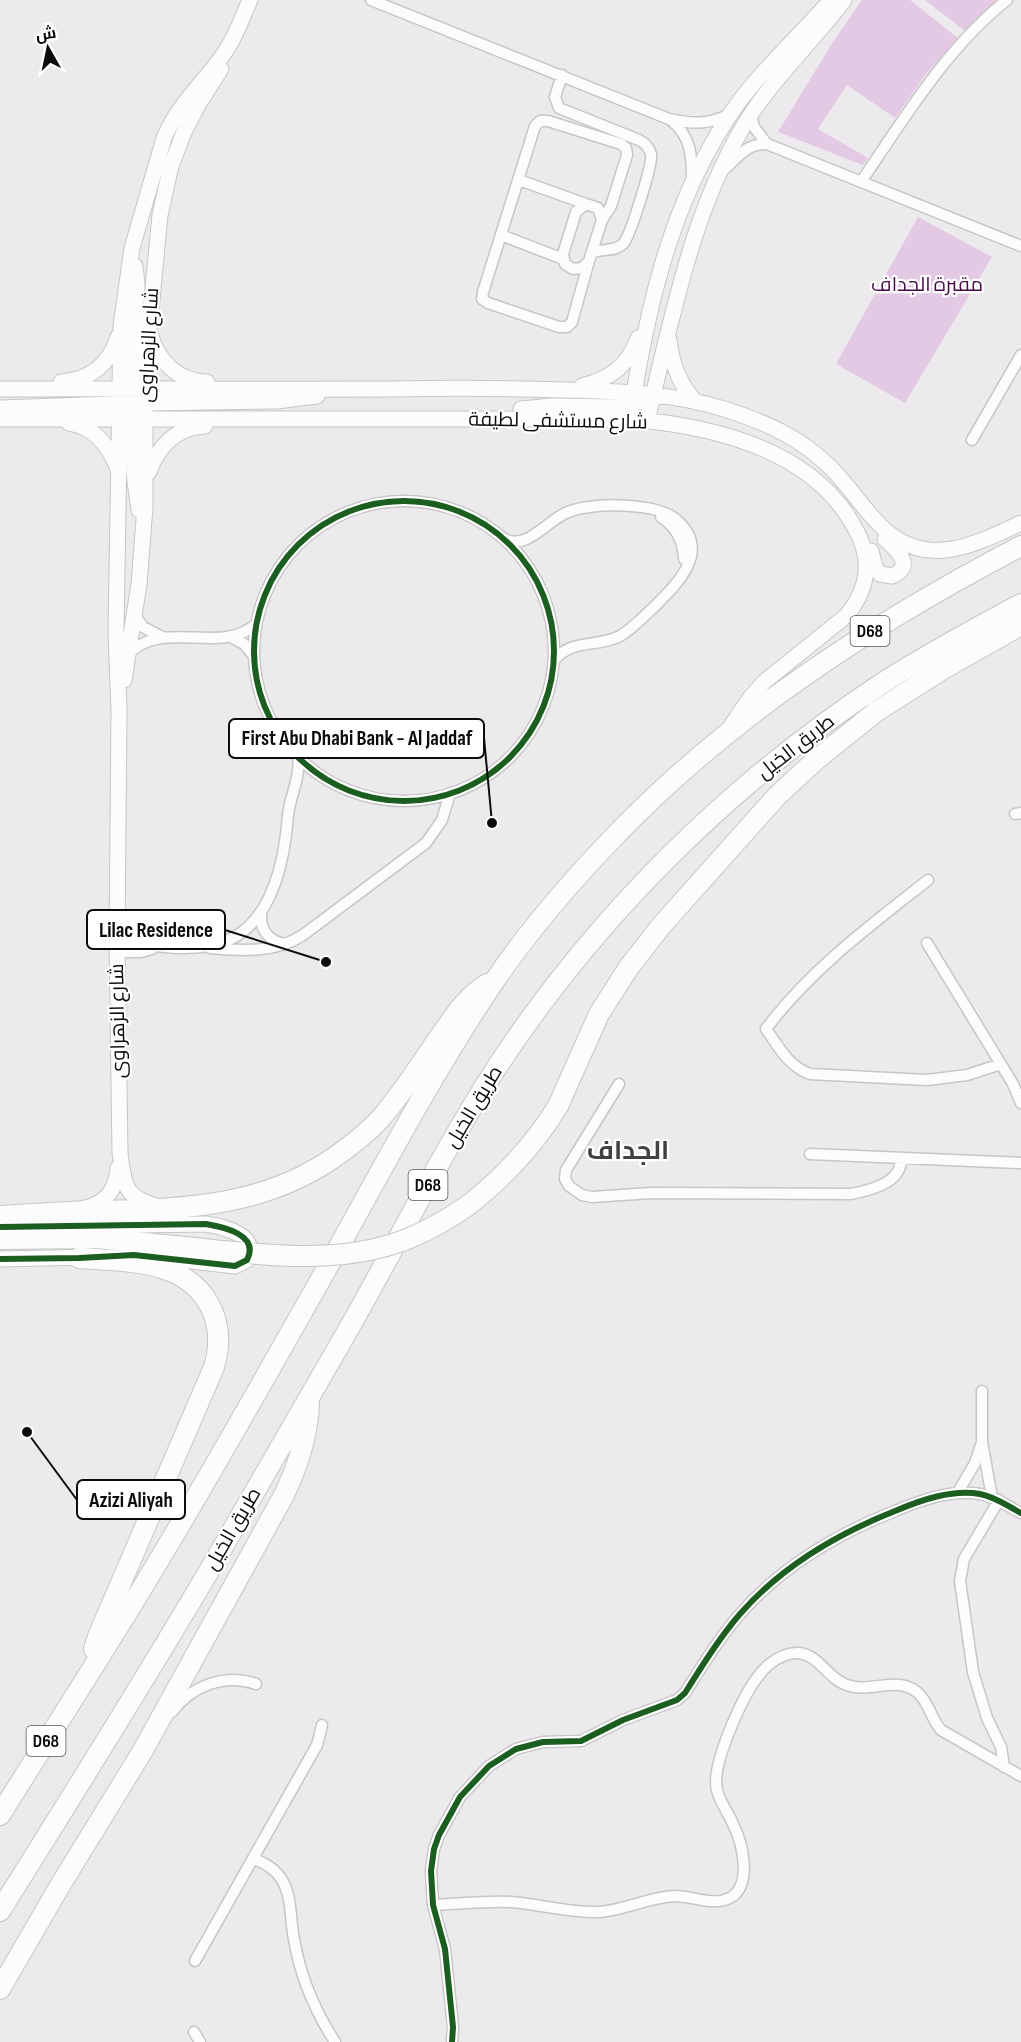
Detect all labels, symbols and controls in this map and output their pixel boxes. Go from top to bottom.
north arrow [18,18,78,78]
text: ش [34,24,58,46]
park label: مقبرة الجداف [871,273,983,297]
street label: شارع الزهراوى [134,287,165,403]
street label: شارع مستشفى لطيفة [468,407,648,436]
road number: D68 [850,616,890,646]
street label: طريق الخيل [752,709,840,785]
callout: First Abu Dhabi Bank - Al Jaddaf [229,719,484,758]
text: First Abu Dhabi Bank - Al Jaddaf [242,726,473,751]
callout: Lilac Residence [87,910,225,949]
text: Lilac Residence [99,918,213,943]
street label: شارع الزهراوى [105,963,132,1079]
street label: طريق الخيل [440,1062,508,1152]
district label: الجداف [587,1136,669,1167]
road number: D68 [408,1170,448,1200]
callout: Azizi Aliyah [77,1480,185,1519]
street label: طريق الخيل [200,1483,266,1575]
text: Azizi Aliyah [88,1488,173,1513]
road number: D68 [26,1726,66,1756]

